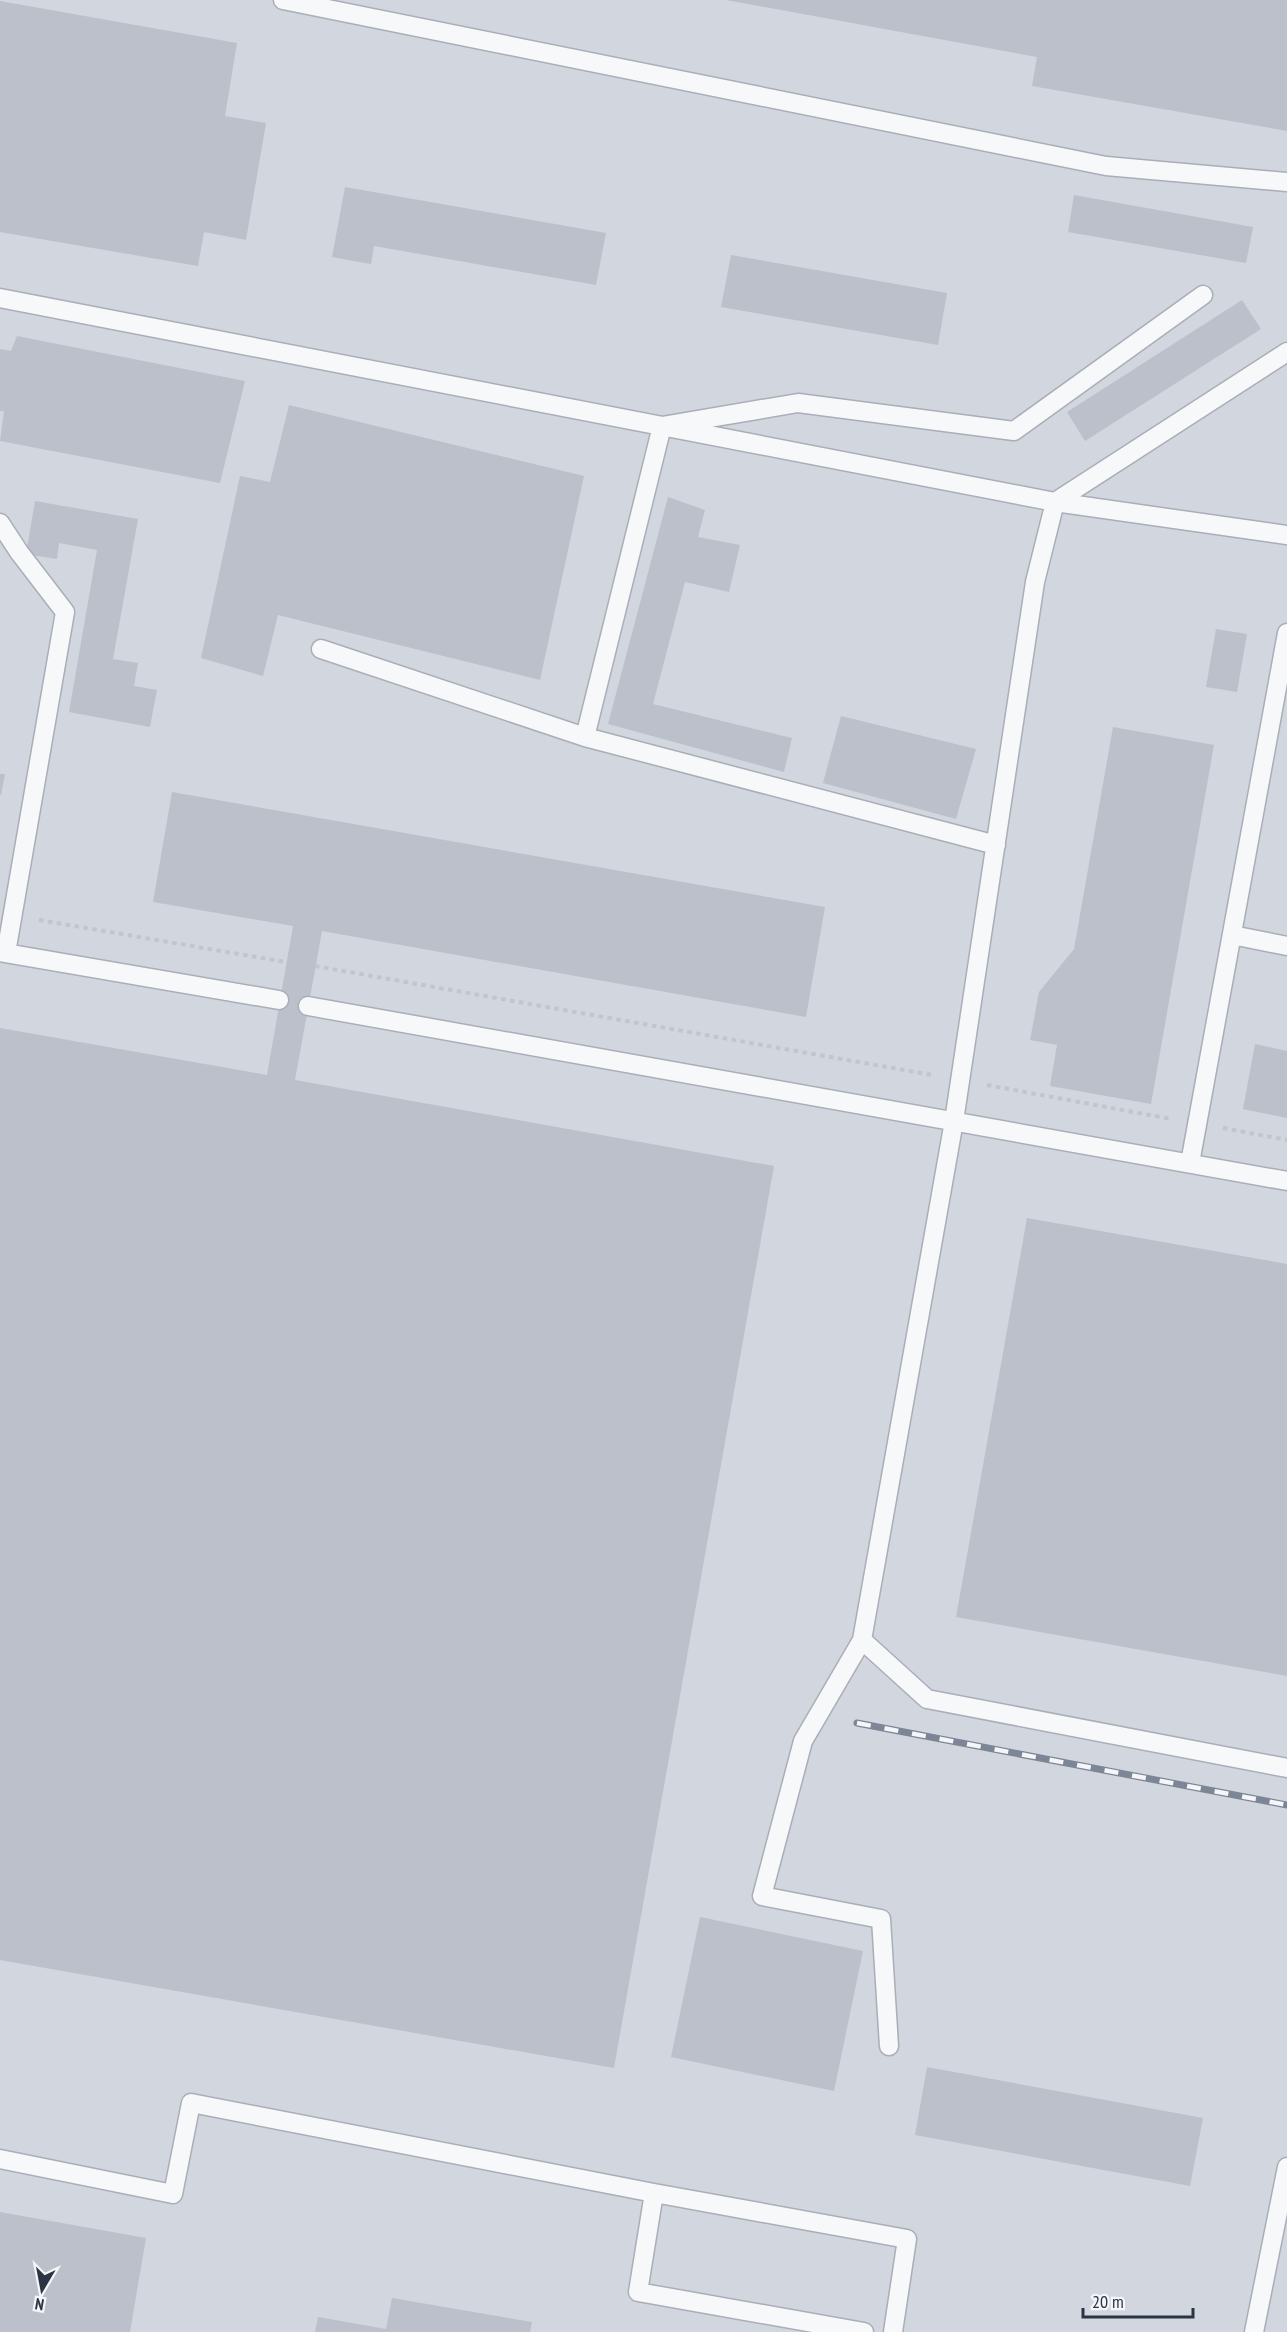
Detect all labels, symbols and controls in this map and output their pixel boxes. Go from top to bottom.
north arrow [12,2260,72,2320]
scale bar [1083,2281,1192,2319]
text: 20 m [1092,2290,1124,2313]
text: N [33,2294,45,2315]

